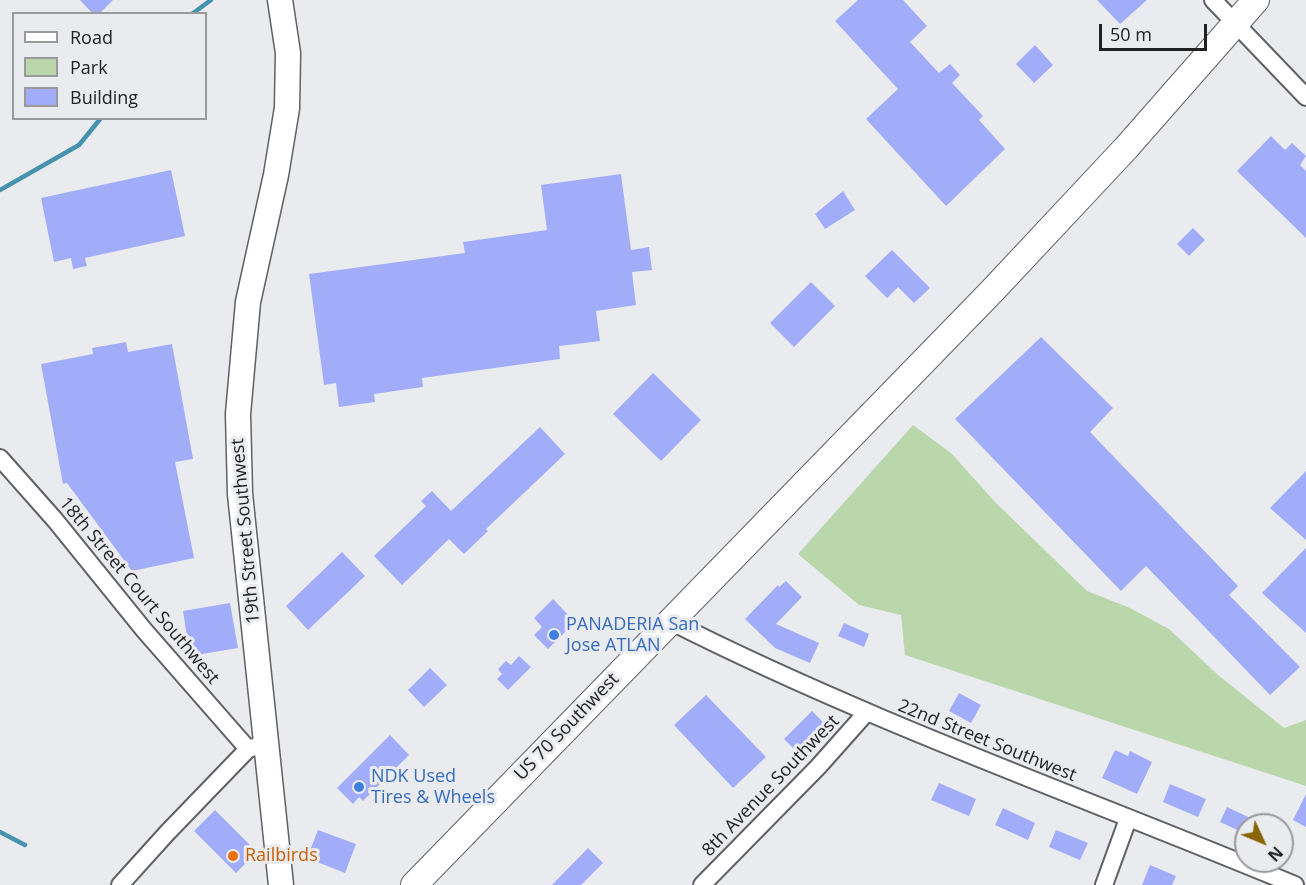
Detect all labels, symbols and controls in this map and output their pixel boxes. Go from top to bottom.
legend [12,12,207,120]
scale bar [1102,12,1210,50]
text: 50 m [1110,22,1152,46]
text: Road [70,25,113,49]
text: Park [70,55,108,79]
text: Building [70,85,138,109]
street label: 19th Street Southwest [227,437,265,625]
street label: 18th Street Court Southwest [54,493,224,689]
place label: PANADERIA San Jose ATLAN [566,614,699,656]
marker: PANADERIA San Jose ATLAN [547,628,561,642]
street label: US 70 Southwest [510,669,624,785]
street label: 22nd Street Southwest [895,695,1079,787]
street label: 8th Avenue Southwest [698,711,844,861]
place label: NDK Used Tires & Wheels [371,766,495,808]
marker: NDK Used Tires & Wheels [352,780,366,794]
north arrow [1234,813,1294,873]
text: N [1263,842,1288,866]
place label: Railbirds [245,845,318,867]
marker: Railbirds [226,849,240,863]

